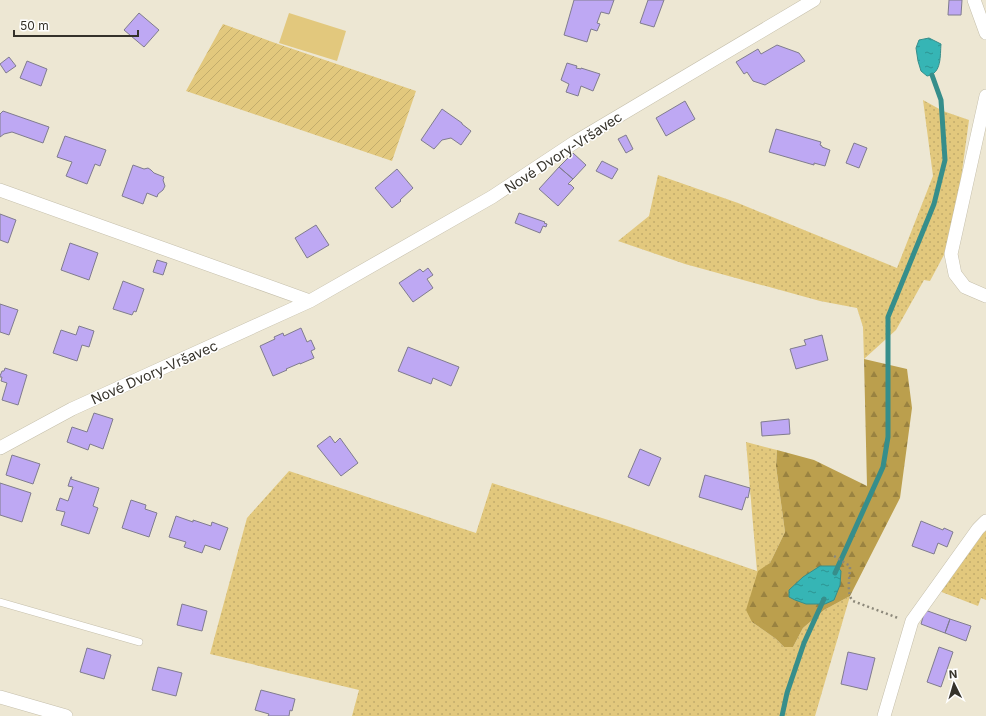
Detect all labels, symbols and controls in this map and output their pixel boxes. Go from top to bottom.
scale bar [14,12,138,38]
text: 50 m [20,18,49,33]
street label: Nové Dvory-Vršavec [501,108,625,196]
street label: Nové Dvory-Vršavec [88,336,220,408]
north arrow [934,664,974,704]
text: N [948,667,958,681]

